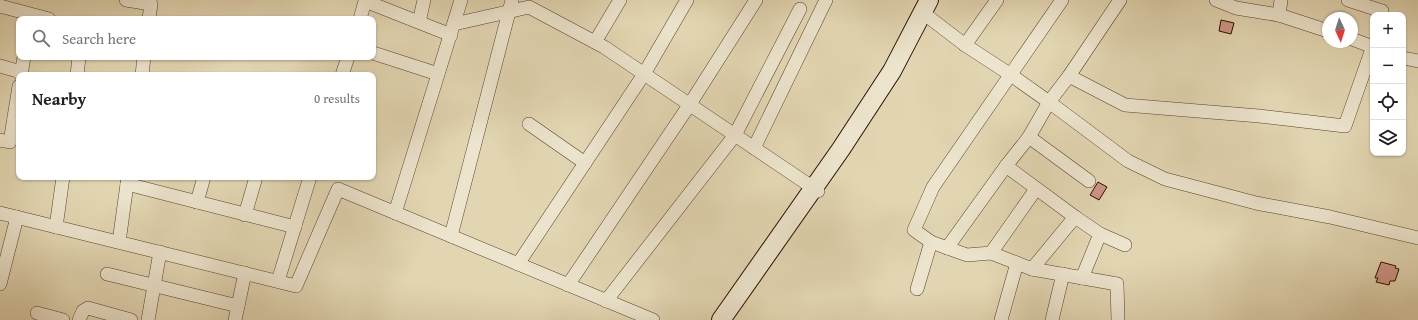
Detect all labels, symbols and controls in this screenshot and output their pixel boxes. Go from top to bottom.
north arrow [1322,12,1358,48]
map controls [1370,12,1406,156]
button: + [1370,12,1406,48]
search box [16,16,376,60]
icon: search [30,27,52,49]
text: Search here [62,28,136,49]
button: − [1370,48,1406,84]
button: locate [1370,84,1406,120]
text: Nearby [32,86,86,111]
text: 0 results [314,89,360,108]
button: layers [1370,120,1406,156]

